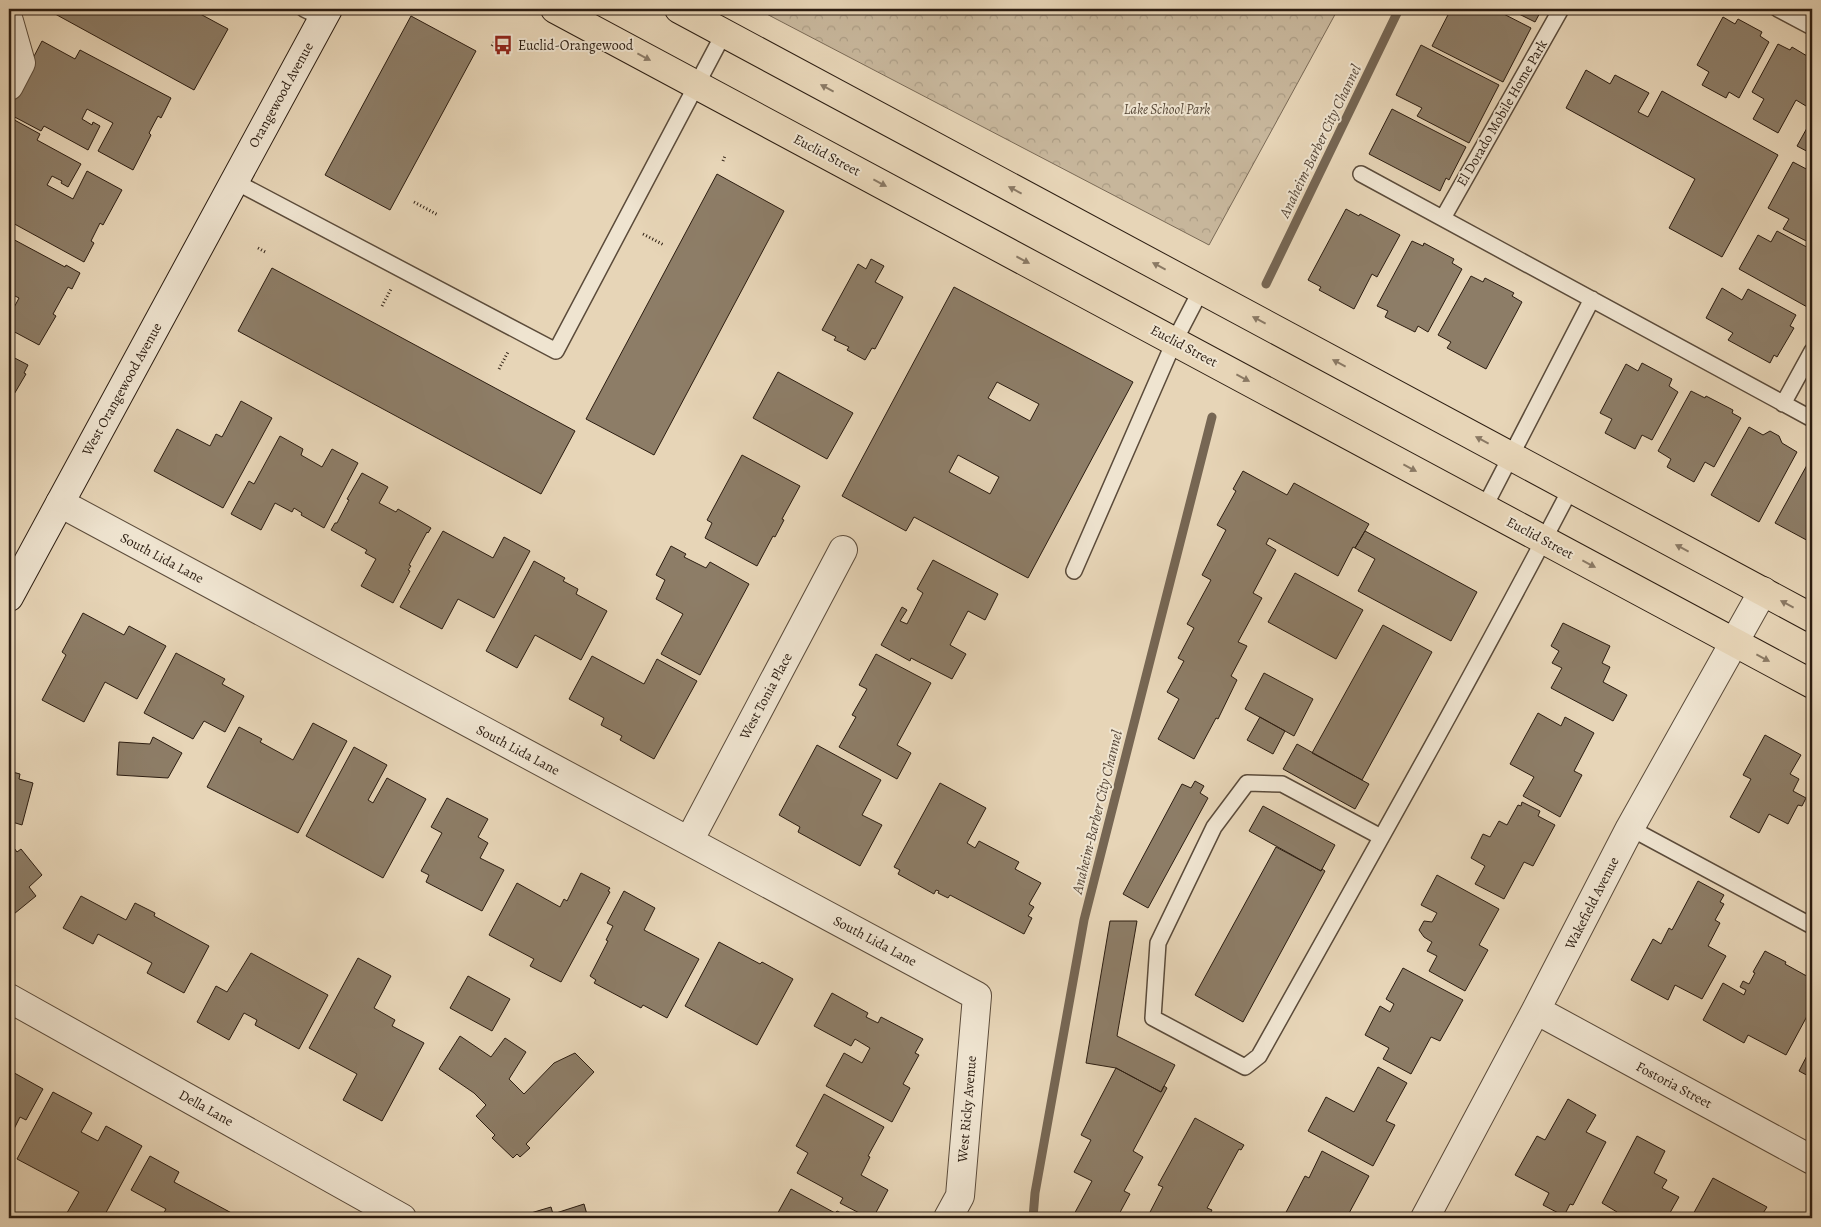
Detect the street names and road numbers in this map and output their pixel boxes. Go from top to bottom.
street label: El Dorado Mobile Home Park [1452,36,1552,190]
street label: Orangewood Avenue [244,39,318,151]
street label: Euclid Street [790,129,864,181]
street label: West Orangewood Avenue [77,319,166,460]
street label: Euclid Street [1147,320,1221,372]
street label: Euclid Street [1503,512,1577,564]
street label: South Lida Lane [117,528,207,588]
street label: West Tonia Place [735,649,797,744]
street label: South Lida Lane [473,720,563,780]
street label: Wakefield Avenue [1560,854,1623,953]
street label: South Lida Lane [830,911,920,971]
street label: West Ricky Avenue [953,1055,981,1164]
street label: Fostoria Street [1633,1057,1716,1113]
street label: Della Lane [175,1085,237,1131]

